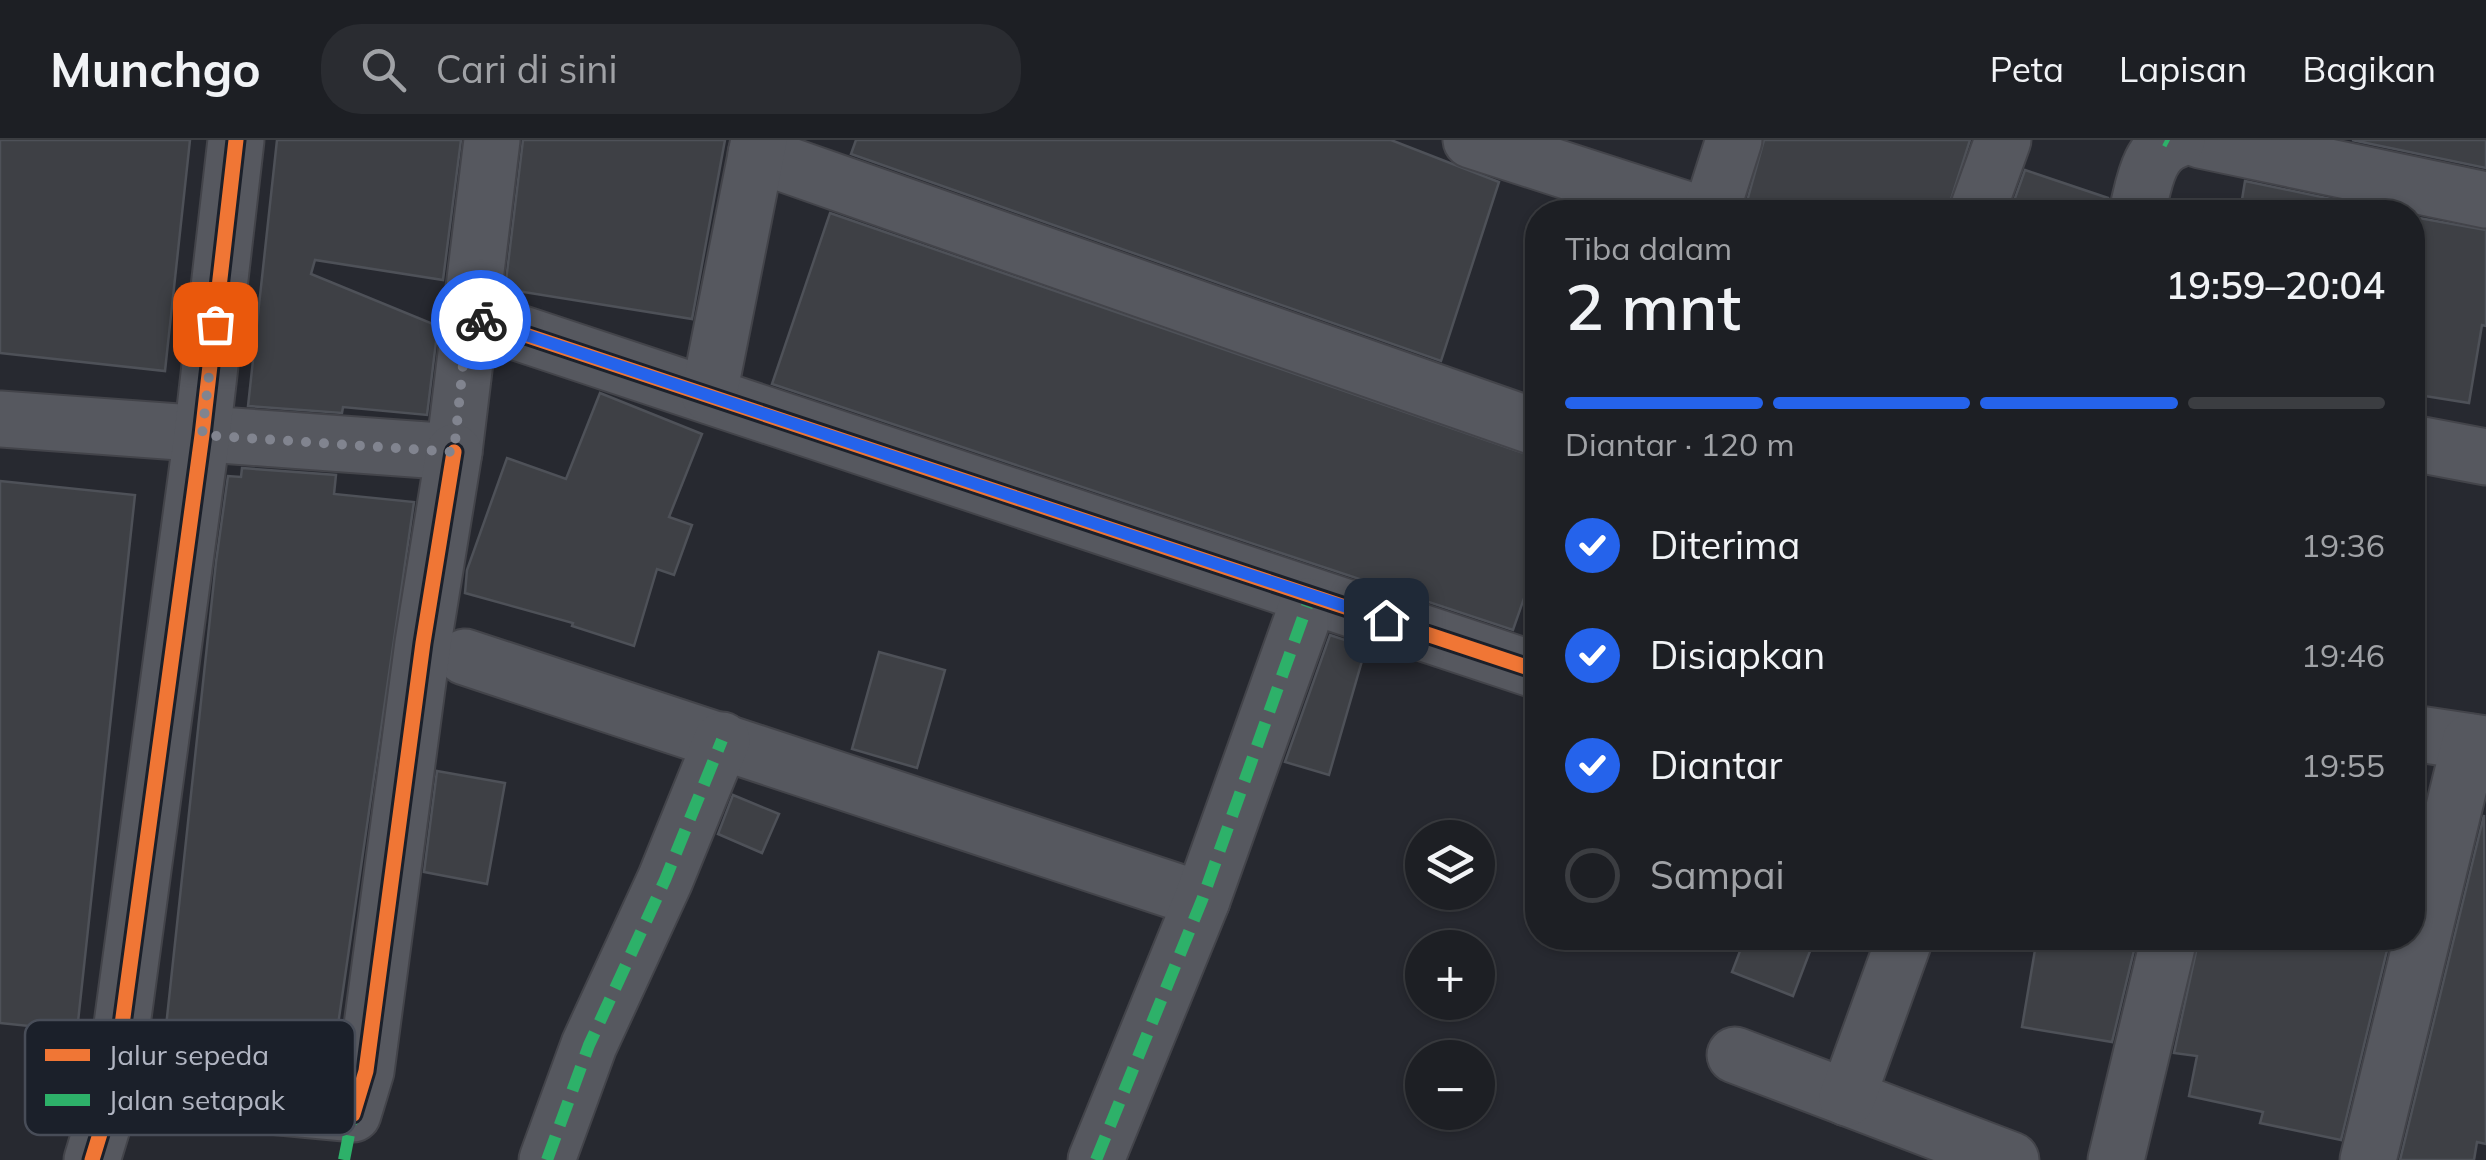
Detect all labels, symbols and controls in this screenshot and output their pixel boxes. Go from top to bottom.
search box [321,24,1021,114]
text: Munchgo [50,39,261,99]
icon: search [356,42,411,97]
text: Cari di sini [436,45,618,93]
text: Peta [1990,47,2064,91]
text: Lapisan [2119,47,2247,91]
text: Bagikan [2302,47,2436,91]
text: Tiba dalam [1565,228,1732,268]
text: 19:59–20:04 [2165,261,2385,309]
text: 2 mnt [1565,265,1741,346]
courier [431,270,531,370]
pin [173,282,258,367]
icon: bike [454,293,509,348]
icon: bag [188,297,243,352]
text: Diantar · 120 m [1565,424,1795,464]
icon: check [1565,518,1620,573]
text: Diterima [1650,521,1800,569]
text: 19:36 [2301,525,2385,565]
pin [1344,578,1429,663]
icon: home [1359,593,1414,648]
icon: check [1565,628,1620,683]
text: Disiapkan [1650,631,1825,679]
text: 19:46 [2301,635,2385,675]
icon: check [1565,738,1620,793]
text: Diantar [1650,741,1782,789]
text: 19:55 [2301,745,2385,785]
map controls [1405,820,1495,1130]
button: layers [1405,820,1495,910]
text: Sampai [1650,851,1784,899]
button: + [1405,930,1495,1020]
legend [25,1020,355,1135]
text: Jalur sepeda [108,1037,269,1072]
button: − [1405,1040,1495,1130]
text: Jalan setapak [108,1082,286,1117]

